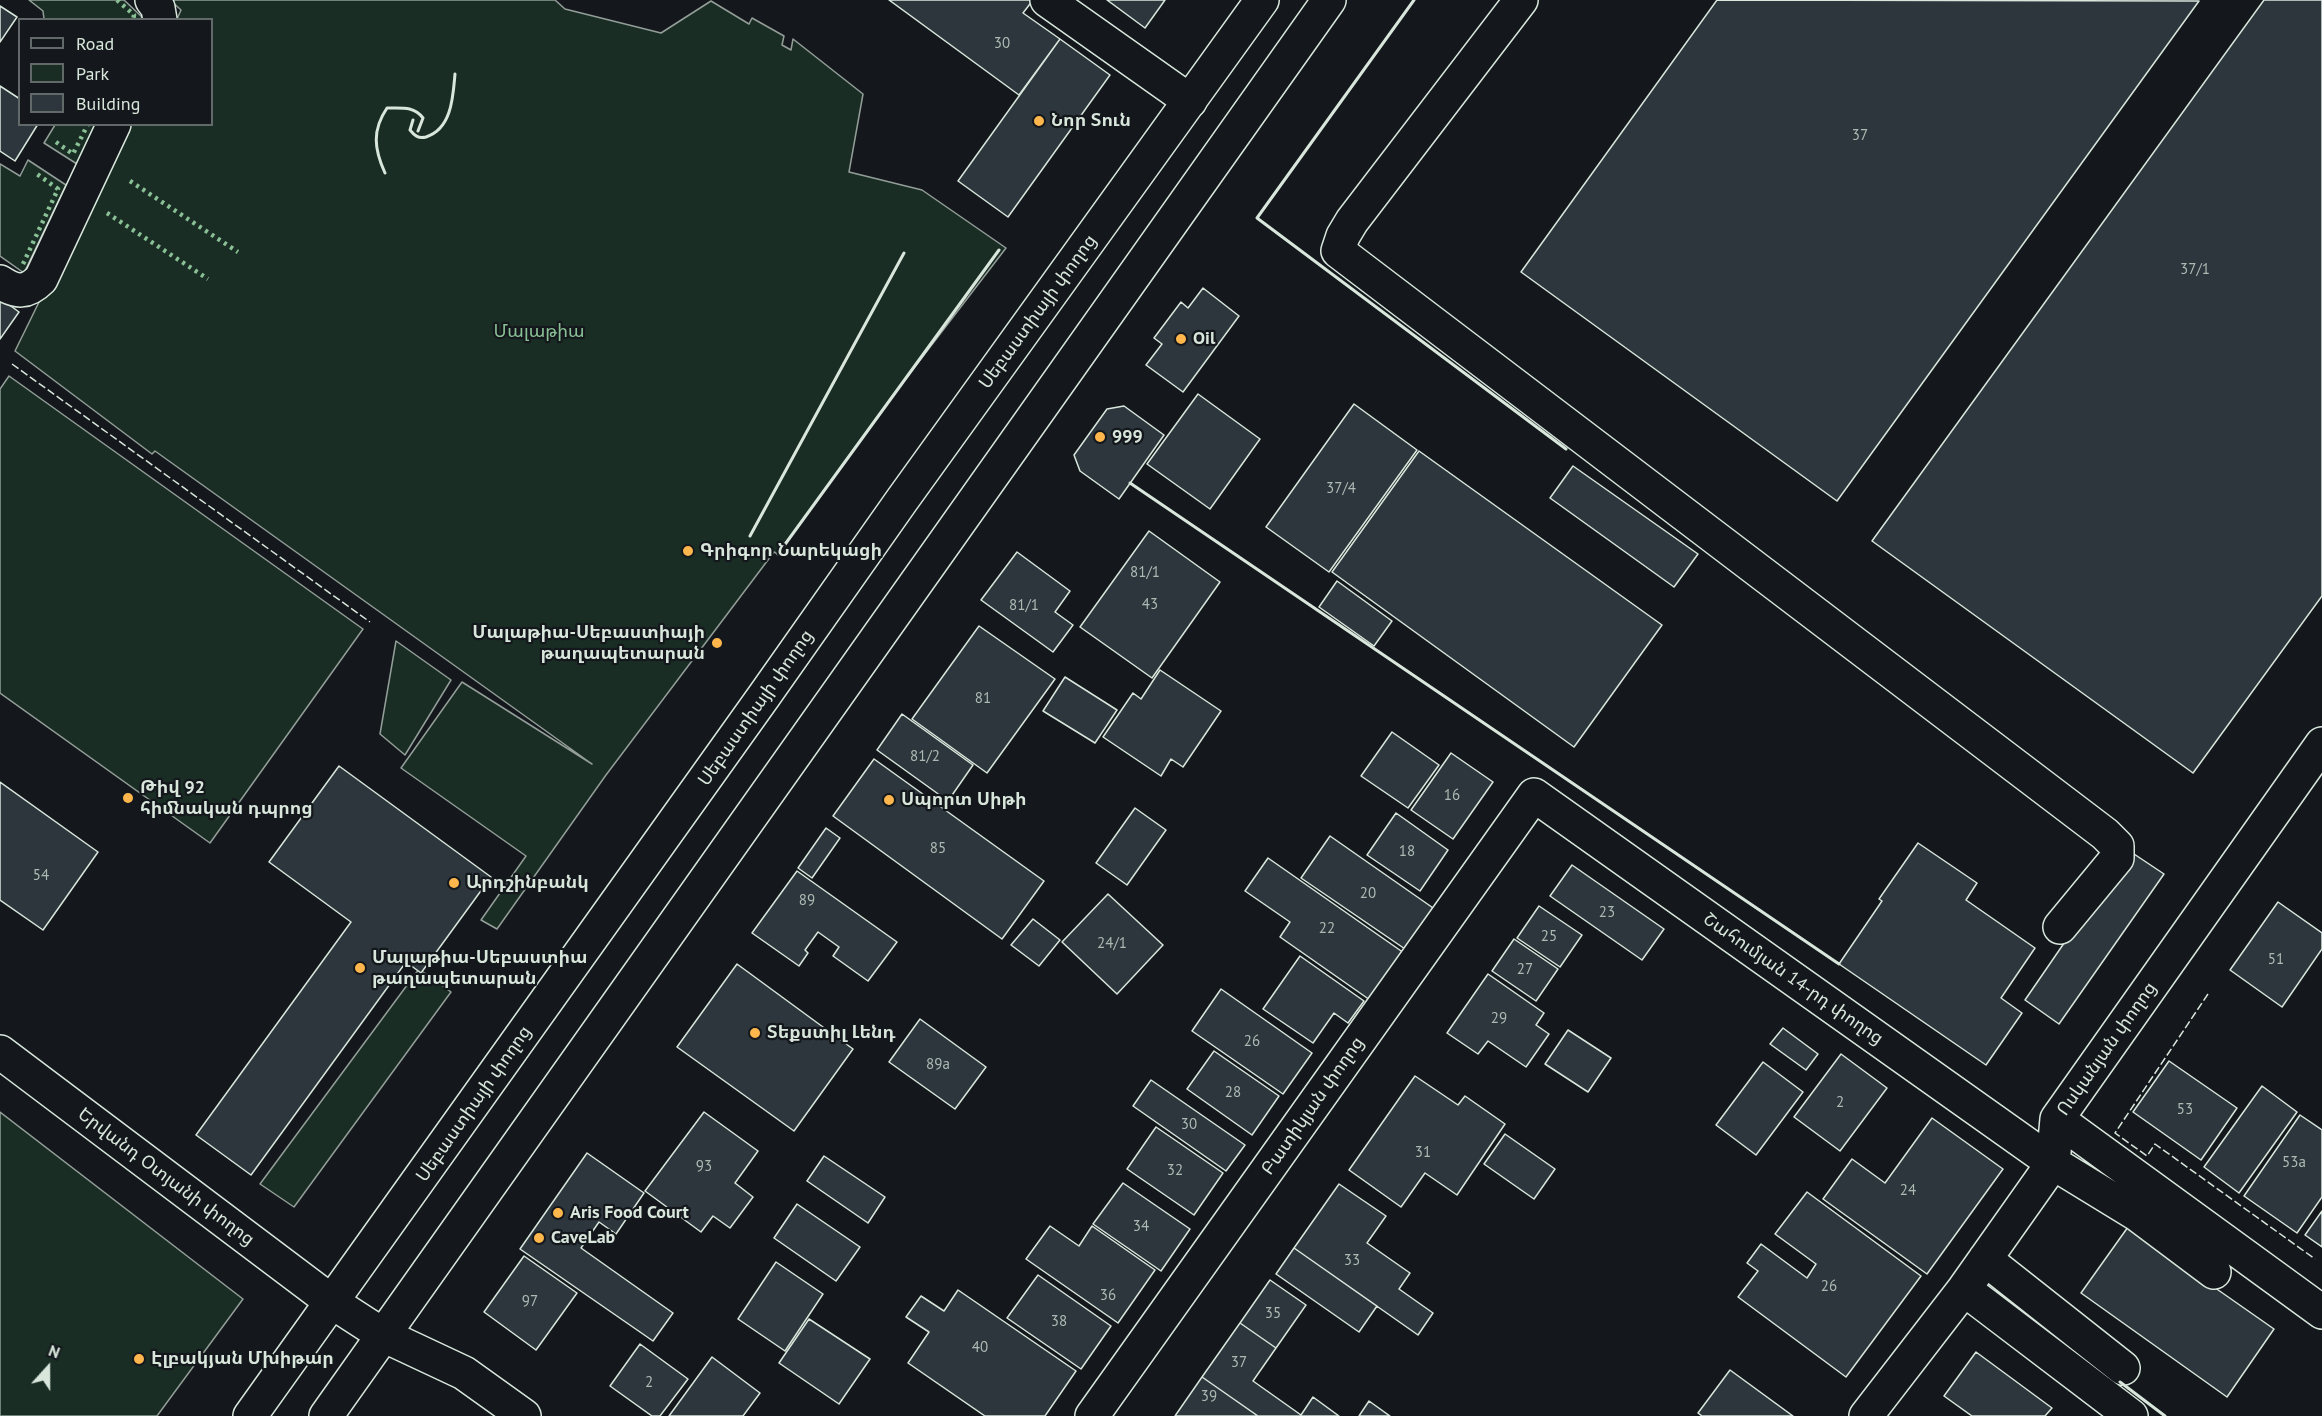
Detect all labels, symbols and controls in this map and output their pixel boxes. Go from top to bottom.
legend [18,18,213,126]
text: Road [76,32,114,55]
house number: 30 [994,35,1010,53]
text: Park [76,62,109,85]
text: Building [76,92,140,115]
place label: Նոր Տուն [1051,110,1131,132]
marker: Նոր Տուն [1032,114,1046,128]
house number: 37 [1852,127,1868,145]
street label: Սեբաստիայի փողոց [975,231,1101,393]
house number: 37/1 [2180,261,2210,279]
park label: Մալաթիա [493,321,585,343]
place label: Oil [1193,328,1215,350]
marker: Oil [1174,332,1188,346]
place label: 999 [1112,426,1143,448]
marker: 999 [1093,430,1107,444]
house number: 37/4 [1326,480,1356,498]
place label: Գրիգոր Նարեկացի [700,540,882,562]
marker: Գրիգոր Նարեկացի [681,544,695,558]
house number: 81/1 [1130,564,1160,582]
house number: 43 [1142,596,1158,614]
house number: 81/1 [1009,597,1039,615]
place label: Մալաթիա-Սեբաստիայի թաղապետարան [472,622,705,664]
street label: Սեբաստիայի փողոց [694,626,818,790]
marker: Մալաթիա-Սեբաստիայի թաղապետարան [710,636,724,650]
house number: 81 [975,690,991,708]
house number: 81/2 [910,748,940,766]
place label: Թիվ 92 հիմնական դպրոց [140,777,313,820]
house number: 16 [1444,787,1460,805]
place label: Սպորտ Սիթի [901,789,1027,811]
marker: Թիվ 92 հիմնական դպրոց [121,791,135,805]
marker: Սպորտ Սիթի [882,793,896,807]
house number: 85 [930,840,946,858]
house number: 18 [1399,843,1415,861]
house number: 54 [33,867,49,885]
place label: Արդշինբանկ [466,872,589,894]
marker: Արդշինբանկ [447,876,461,890]
house number: 20 [1360,885,1376,903]
house number: 89 [799,892,815,910]
house number: 23 [1599,904,1615,922]
street label: Շահումյան 14-րդ փողոց [1699,908,1887,1050]
house number: 22 [1319,920,1335,938]
house number: 25 [1541,928,1557,946]
house number: 24/1 [1097,935,1127,953]
place label: Մալաթիա-Սեբաստիա թաղապետարան [372,947,588,990]
house number: 51 [2268,951,2284,969]
marker: Մալաթիա-Սեբաստիա թաղապետարան [353,961,367,975]
house number: 27 [1517,961,1533,979]
street label: Ոսկանյան փողոց [2053,978,2161,1120]
house number: 29 [1491,1010,1507,1028]
street label: Սեբաստիայի փողոց [412,1022,536,1186]
place label: Տեքստիլ Լենդ [767,1022,895,1044]
marker: Տեքստիլ Լենդ [748,1026,762,1040]
house number: 26 [1244,1033,1260,1051]
street label: Բատիկյան փողոց [1257,1033,1369,1179]
house number: 89a [926,1056,950,1074]
house number: 28 [1225,1084,1241,1102]
house number: 2 [1836,1094,1844,1112]
house number: 53 [2177,1101,2193,1119]
street label: Երվանդ Օտյանի փողոց [73,1104,259,1250]
house number: 30 [1181,1116,1197,1134]
house number: 31 [1415,1144,1431,1162]
house number: 53a [2282,1154,2306,1172]
house number: 93 [696,1158,712,1176]
house number: 32 [1167,1162,1183,1180]
house number: 24 [1900,1182,1916,1200]
place label: Aris Food Court [570,1202,689,1224]
marker: Aris Food Court [551,1206,565,1220]
house number: 34 [1133,1218,1149,1236]
place label: CaveLab [551,1227,615,1249]
marker: CaveLab [532,1231,546,1245]
house number: 33 [1344,1252,1360,1270]
house number: 26 [1821,1278,1837,1296]
house number: 36 [1100,1287,1116,1305]
house number: 97 [522,1293,538,1311]
house number: 35 [1265,1305,1281,1323]
house number: 38 [1051,1313,1067,1331]
north arrow [18,1338,78,1398]
house number: 40 [972,1339,988,1357]
text: N [46,1340,63,1362]
place label: Էլբակյան Մխիթար [151,1348,334,1370]
marker: Էլբակյան Մխիթար [132,1352,146,1366]
house number: 37 [1231,1354,1247,1372]
house number: 2 [645,1374,653,1392]
house number: 39 [1201,1388,1217,1406]

